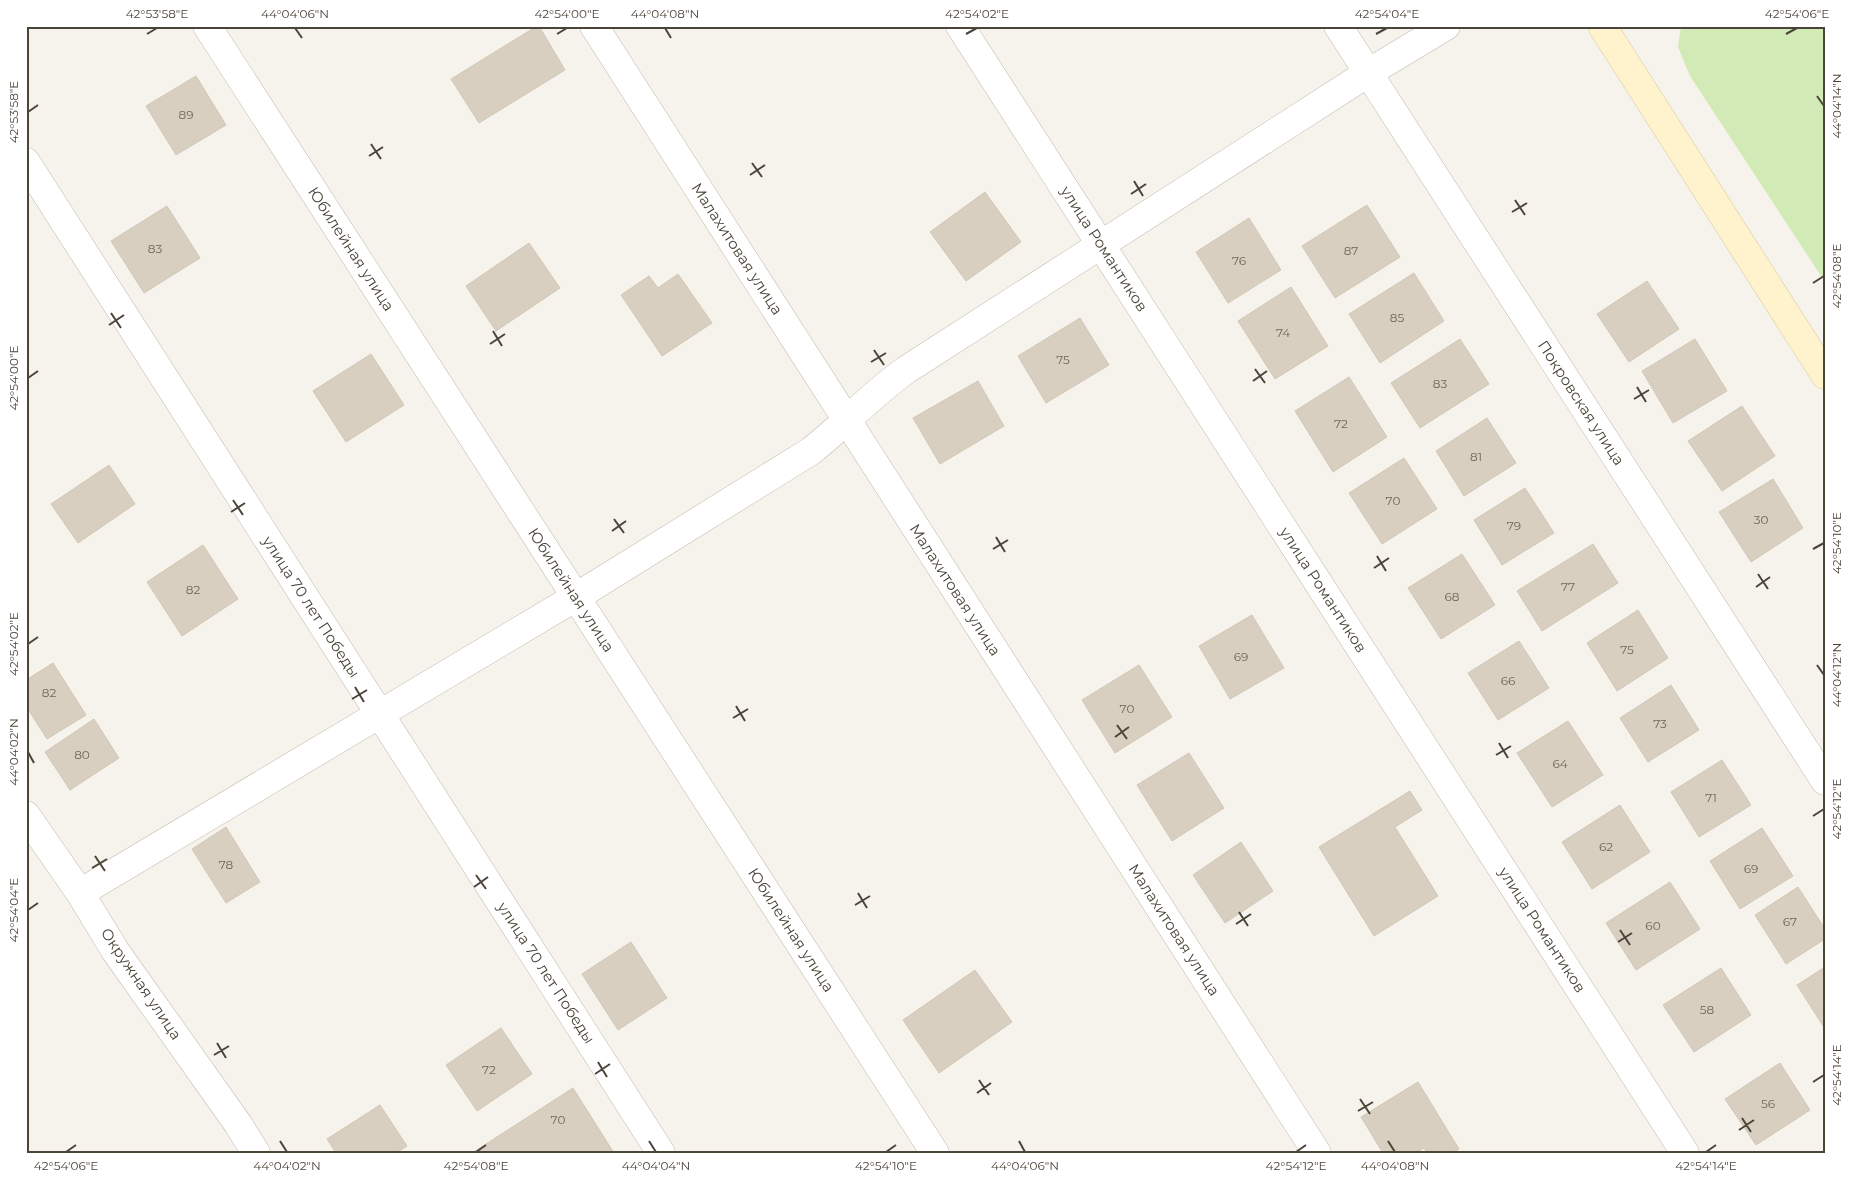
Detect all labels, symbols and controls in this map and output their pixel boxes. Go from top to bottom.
text: 42°53'58"E [126,6,188,21]
text: 44°04'06"N [261,6,329,21]
text: 42°54'00"E [534,6,600,21]
text: 44°04'08"N [631,6,699,21]
text: 42°54'02"E [945,6,1009,21]
text: 42°54'04"E [1355,6,1419,21]
text: 42°54'06"E [1765,6,1829,21]
text: 44°04'14"N [1829,73,1844,139]
text: 42°53'58"E [6,81,21,143]
house number: 89 [179,107,193,122]
street label: Малахитовая улица [688,179,787,318]
street label: улица Романтиков [1056,181,1152,315]
street label: Юбилейная улица [304,183,399,314]
house number: 83 [148,241,162,256]
house number: 87 [1344,243,1358,258]
text: 42°54'08"E [1829,244,1844,308]
house number: 76 [1232,253,1246,268]
house number: 85 [1390,310,1404,325]
house number: 74 [1276,325,1290,340]
street label: Покровская улица [1534,337,1629,469]
text: 42°54'00"E [6,345,21,411]
house number: 75 [1056,352,1070,367]
house number: 83 [1433,376,1447,391]
house number: 72 [1334,416,1348,431]
house number: 81 [1470,449,1482,464]
house number: 70 [1386,493,1400,508]
house number: 30 [1754,512,1768,527]
text: 42°54'10"E [1829,512,1844,574]
house number: 79 [1507,518,1521,533]
street label: Малахитовая улица [906,520,1005,659]
street label: улица Романтиков [1275,522,1371,656]
street label: Юбилейная улица [524,524,619,655]
street label: улица 70 лет Победы [258,532,364,681]
house number: 77 [1561,579,1575,594]
house number: 82 [186,582,200,597]
house number: 68 [1445,589,1460,604]
text: 42°54'02"E [6,612,21,676]
house number: 75 [1620,642,1634,657]
text: 44°04'12"N [1829,643,1844,707]
house number: 69 [1234,649,1248,664]
house number: 66 [1501,673,1515,688]
house number: 82 [42,685,56,700]
house number: 70 [1120,701,1134,716]
house number: 73 [1653,716,1667,731]
text: 44°04'02"N [6,718,21,786]
house number: 80 [74,747,90,762]
house number: 64 [1552,756,1568,771]
text: 42°54'12"E [1829,779,1844,839]
house number: 71 [1705,790,1717,805]
house number: 62 [1599,839,1613,854]
house number: 78 [219,857,234,872]
street label: Малахитовая улица [1125,860,1224,999]
house number: 69 [1744,861,1758,876]
street label: улица Романтиков [1494,862,1590,996]
street label: Юбилейная улица [744,864,839,995]
text: 42°54'04"E [6,878,21,942]
street label: улица 70 лет Победы [493,898,599,1047]
house number: 67 [1783,914,1797,929]
house number: 60 [1645,918,1661,933]
street label: Окружная улица [97,924,186,1043]
house number: 58 [1700,1002,1715,1017]
text: 42°54'14"E [1829,1044,1844,1106]
house number: 72 [482,1062,496,1077]
house number: 56 [1761,1096,1775,1111]
house number: 70 [551,1112,565,1127]
text: 42°54'06"E [34,1158,98,1173]
text: 44°04'02"N [253,1158,321,1173]
text: 42°54'08"E [444,1158,508,1173]
text: 44°04'04"N [622,1158,690,1173]
text: 42°54'10"E [855,1158,917,1173]
text: 44°04'06"N [991,1158,1059,1173]
text: 42°54'12"E [1266,1158,1326,1173]
text: 44°04'08"N [1361,1158,1429,1173]
text: 42°54'14"E [1675,1158,1737,1173]

